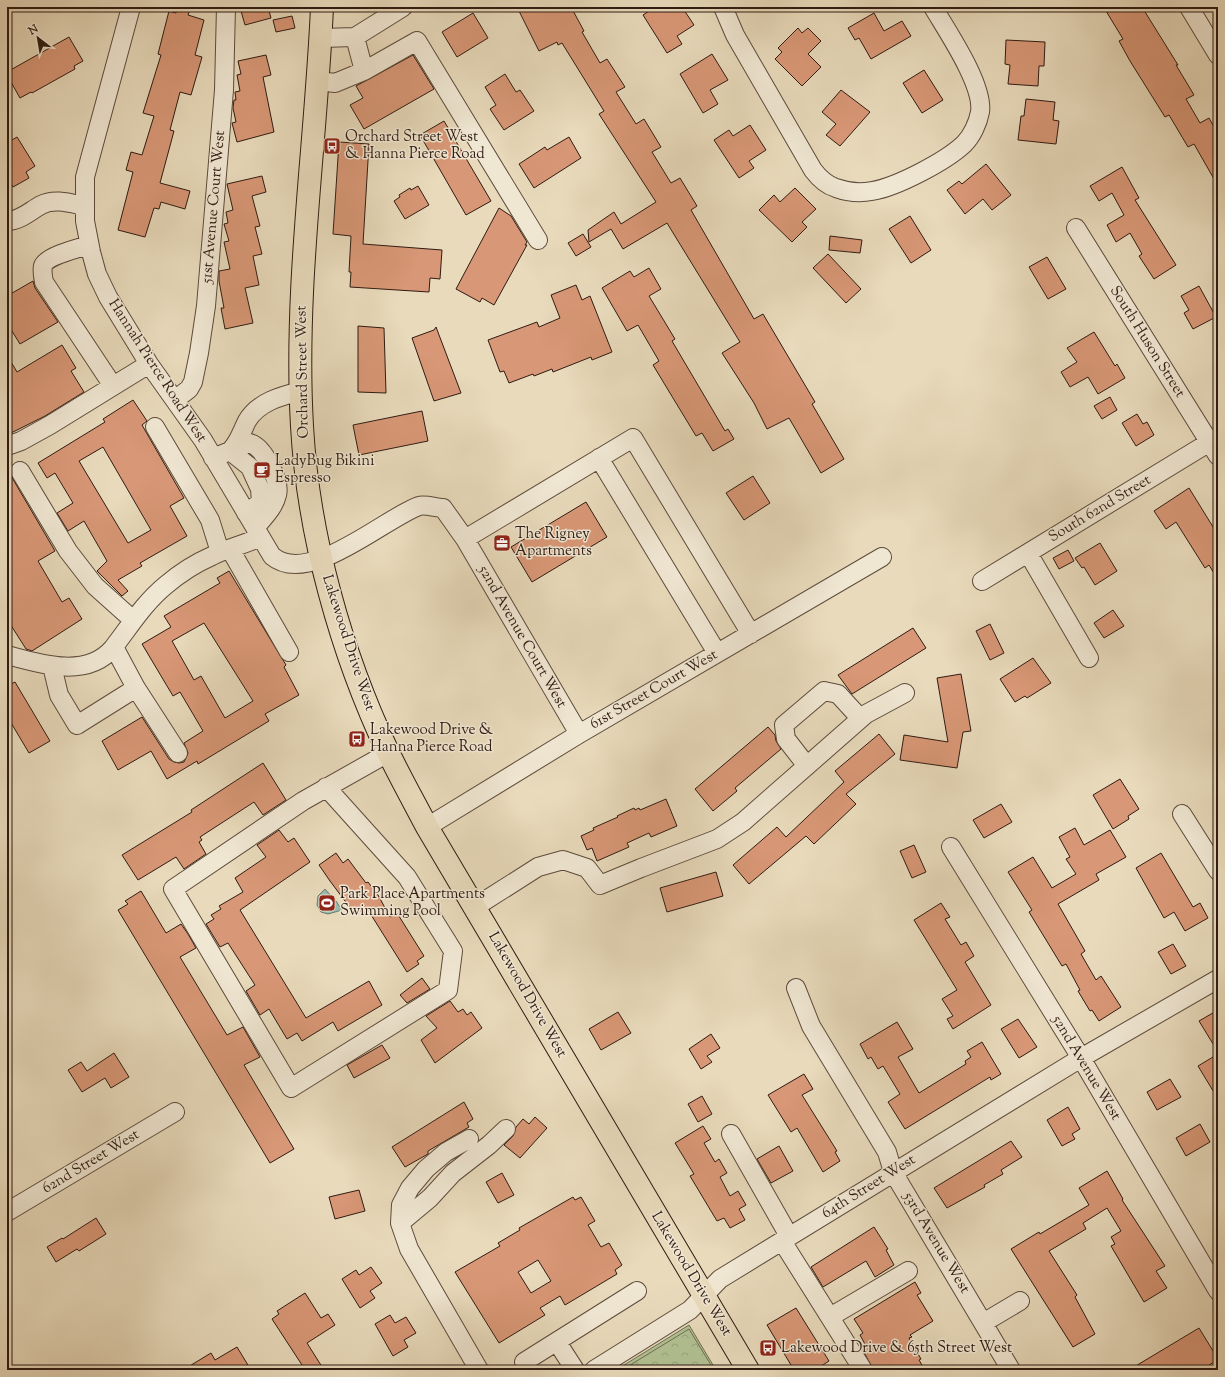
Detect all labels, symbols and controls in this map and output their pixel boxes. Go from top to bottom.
north arrow [18,18,58,58]
text: N [25,21,41,40]
place label: Orchard Street West & Hanna Pierce Road [345,127,485,165]
street label: 51st Avenue Court West [197,130,231,285]
bus stop icon: Orchard Street West & Hanna Pierce Road [322,136,342,156]
street label: South Huson Street [1104,282,1190,402]
street label: Hannah Pierce Road West [103,295,211,447]
street label: Orchard Street West [291,305,315,439]
place label: LadyBug Bikini Espresso [275,451,374,489]
cafe icon: LadyBug Bikini Espresso [252,460,272,480]
street label: South 62nd Street [1045,470,1155,548]
place label: The Rigney Apartments [515,524,592,562]
office icon: The Rigney Apartments [492,533,512,553]
street label: 52nd Avenue Court West [472,561,571,712]
street label: Lakewood Drive West [316,572,380,714]
street label: 61st Street Court West [586,645,722,735]
place label: Lakewood Drive & Hanna Pierce Road [370,720,494,758]
bus stop icon: Lakewood Drive & Hanna Pierce Road [347,729,367,749]
place label: Park Place Apartments Swimming Pool [340,884,485,922]
sports icon: Park Place Apartments Swimming Pool [317,893,337,913]
street label: Lakewood Drive West [482,928,572,1062]
street label: 52nd Avenue West [1046,1011,1126,1124]
street label: 62nd Street West [39,1125,143,1199]
street label: 64th Street West [818,1150,920,1224]
street label: 53rd Avenue West [897,1188,975,1298]
street label: Lakewood Drive West [645,1208,737,1340]
bus stop icon: Lakewood Drive & 65th Street West [758,1338,778,1358]
place label: Lakewood Drive & 65th Street West [781,1338,1012,1359]

